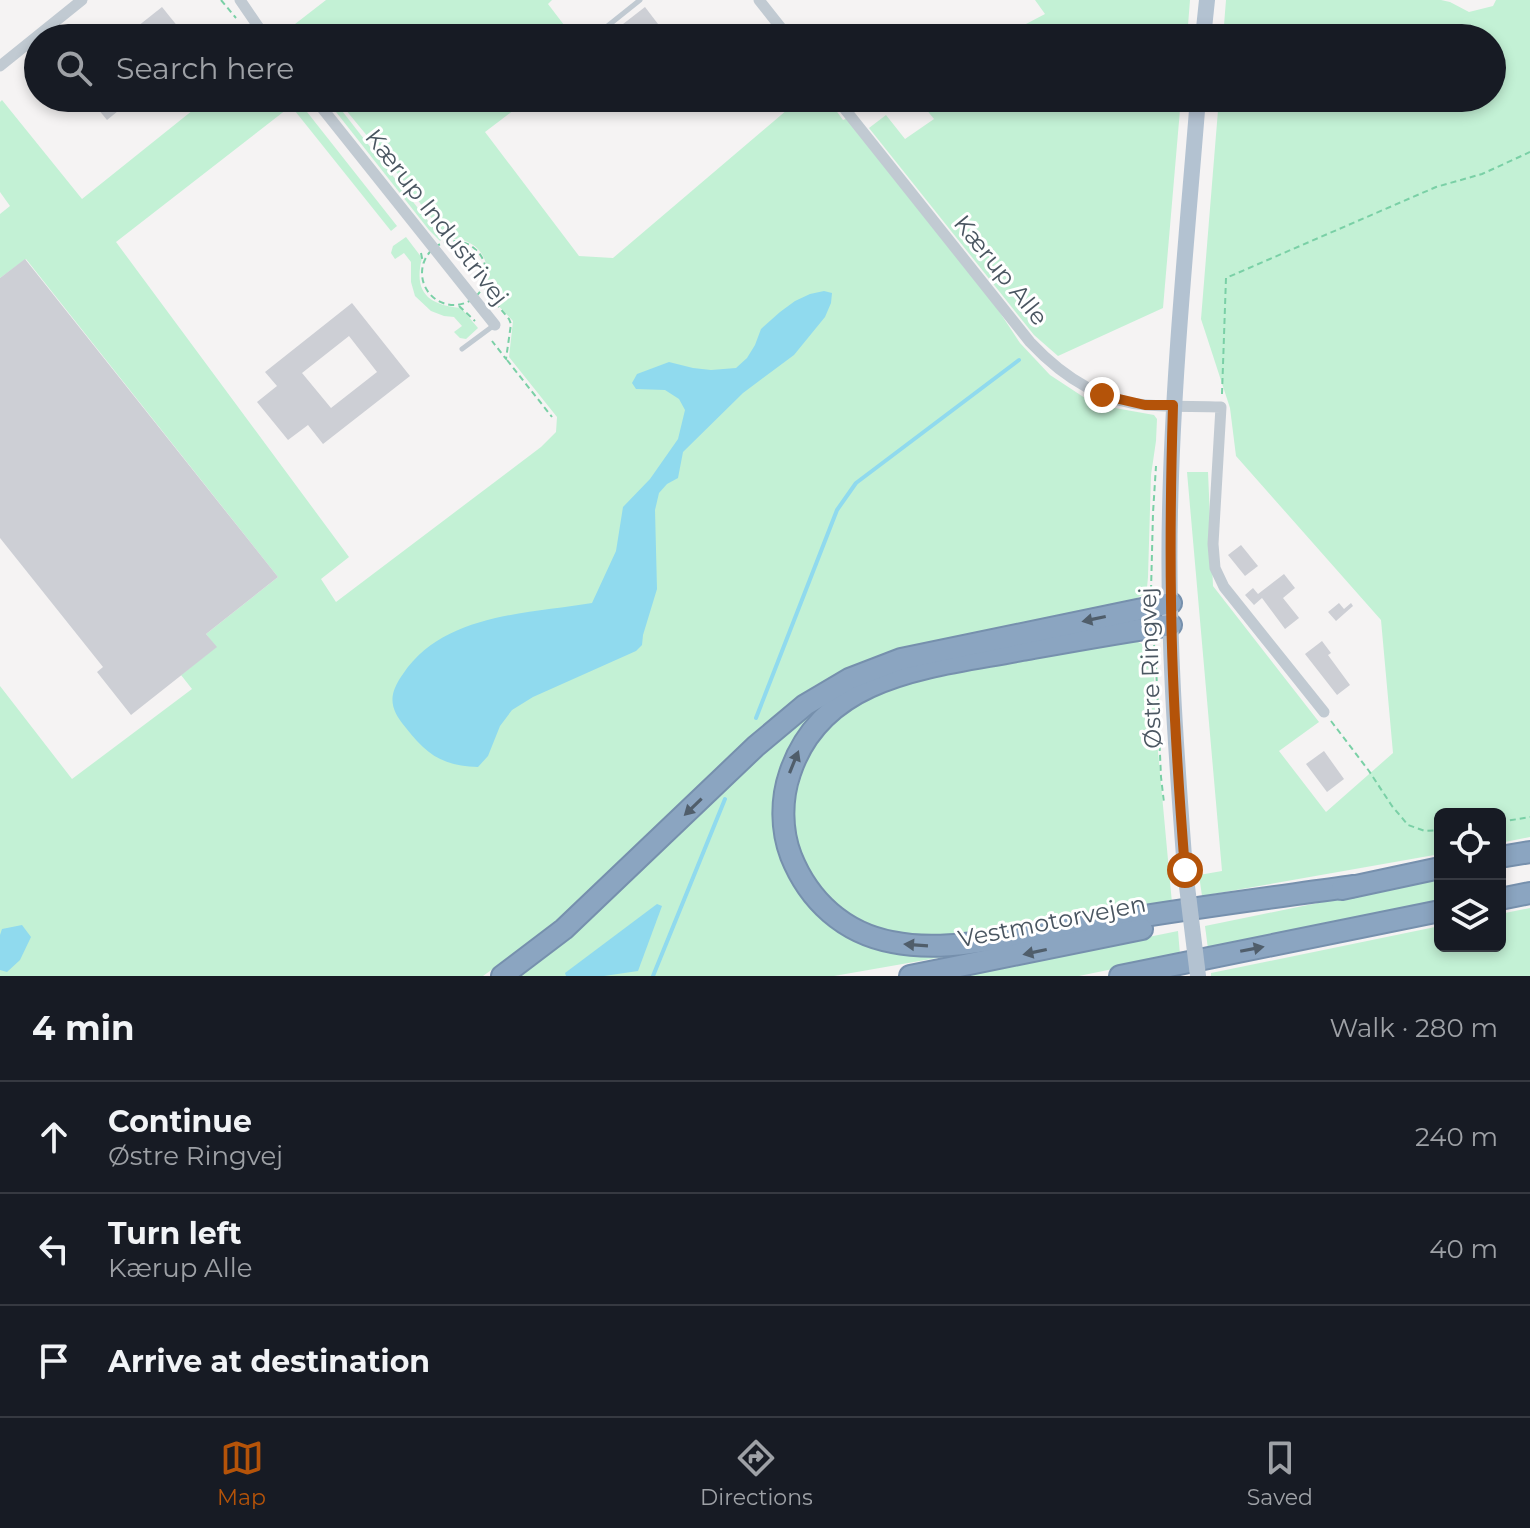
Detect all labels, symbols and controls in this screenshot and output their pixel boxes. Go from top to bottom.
search box [24,24,1506,112]
icon: search [52,46,96,90]
text: Search here [116,50,294,87]
street label: Kærup Industrivej [359,123,515,311]
street label: Kærup Alle [948,209,1054,331]
route end [1084,377,1120,413]
street label: Østre Ringvej [1133,587,1167,749]
one-way arrow [1082,613,1107,626]
one-way arrow [788,750,801,774]
one-way arrow [683,797,702,815]
map controls [1434,808,1506,952]
button: locate [1434,808,1506,880]
route start [1167,852,1203,888]
button: layers [1434,880,1506,952]
street label: Vestmotorvejen [956,889,1148,953]
one-way arrow [903,938,928,951]
one-way arrow [1240,943,1265,955]
one-way arrow [1022,946,1047,959]
text: 4 min [32,1007,134,1049]
text: Walk · 280 m [1330,1012,1498,1044]
text: Continue [108,1103,252,1140]
icon: ahead [32,1115,76,1159]
text: 240 m [1415,1121,1498,1153]
text: Østre Ringvej [108,1140,283,1172]
text: Turn left [108,1215,241,1252]
icon: left [32,1227,76,1271]
text: 40 m [1429,1233,1498,1265]
text: Kærup Alle [108,1252,252,1284]
icon: arrive [32,1339,76,1383]
text: Arrive at destination [108,1343,430,1380]
tab: Map [217,1436,266,1511]
tab: Directions [700,1436,813,1511]
tab: Saved [1247,1436,1313,1511]

